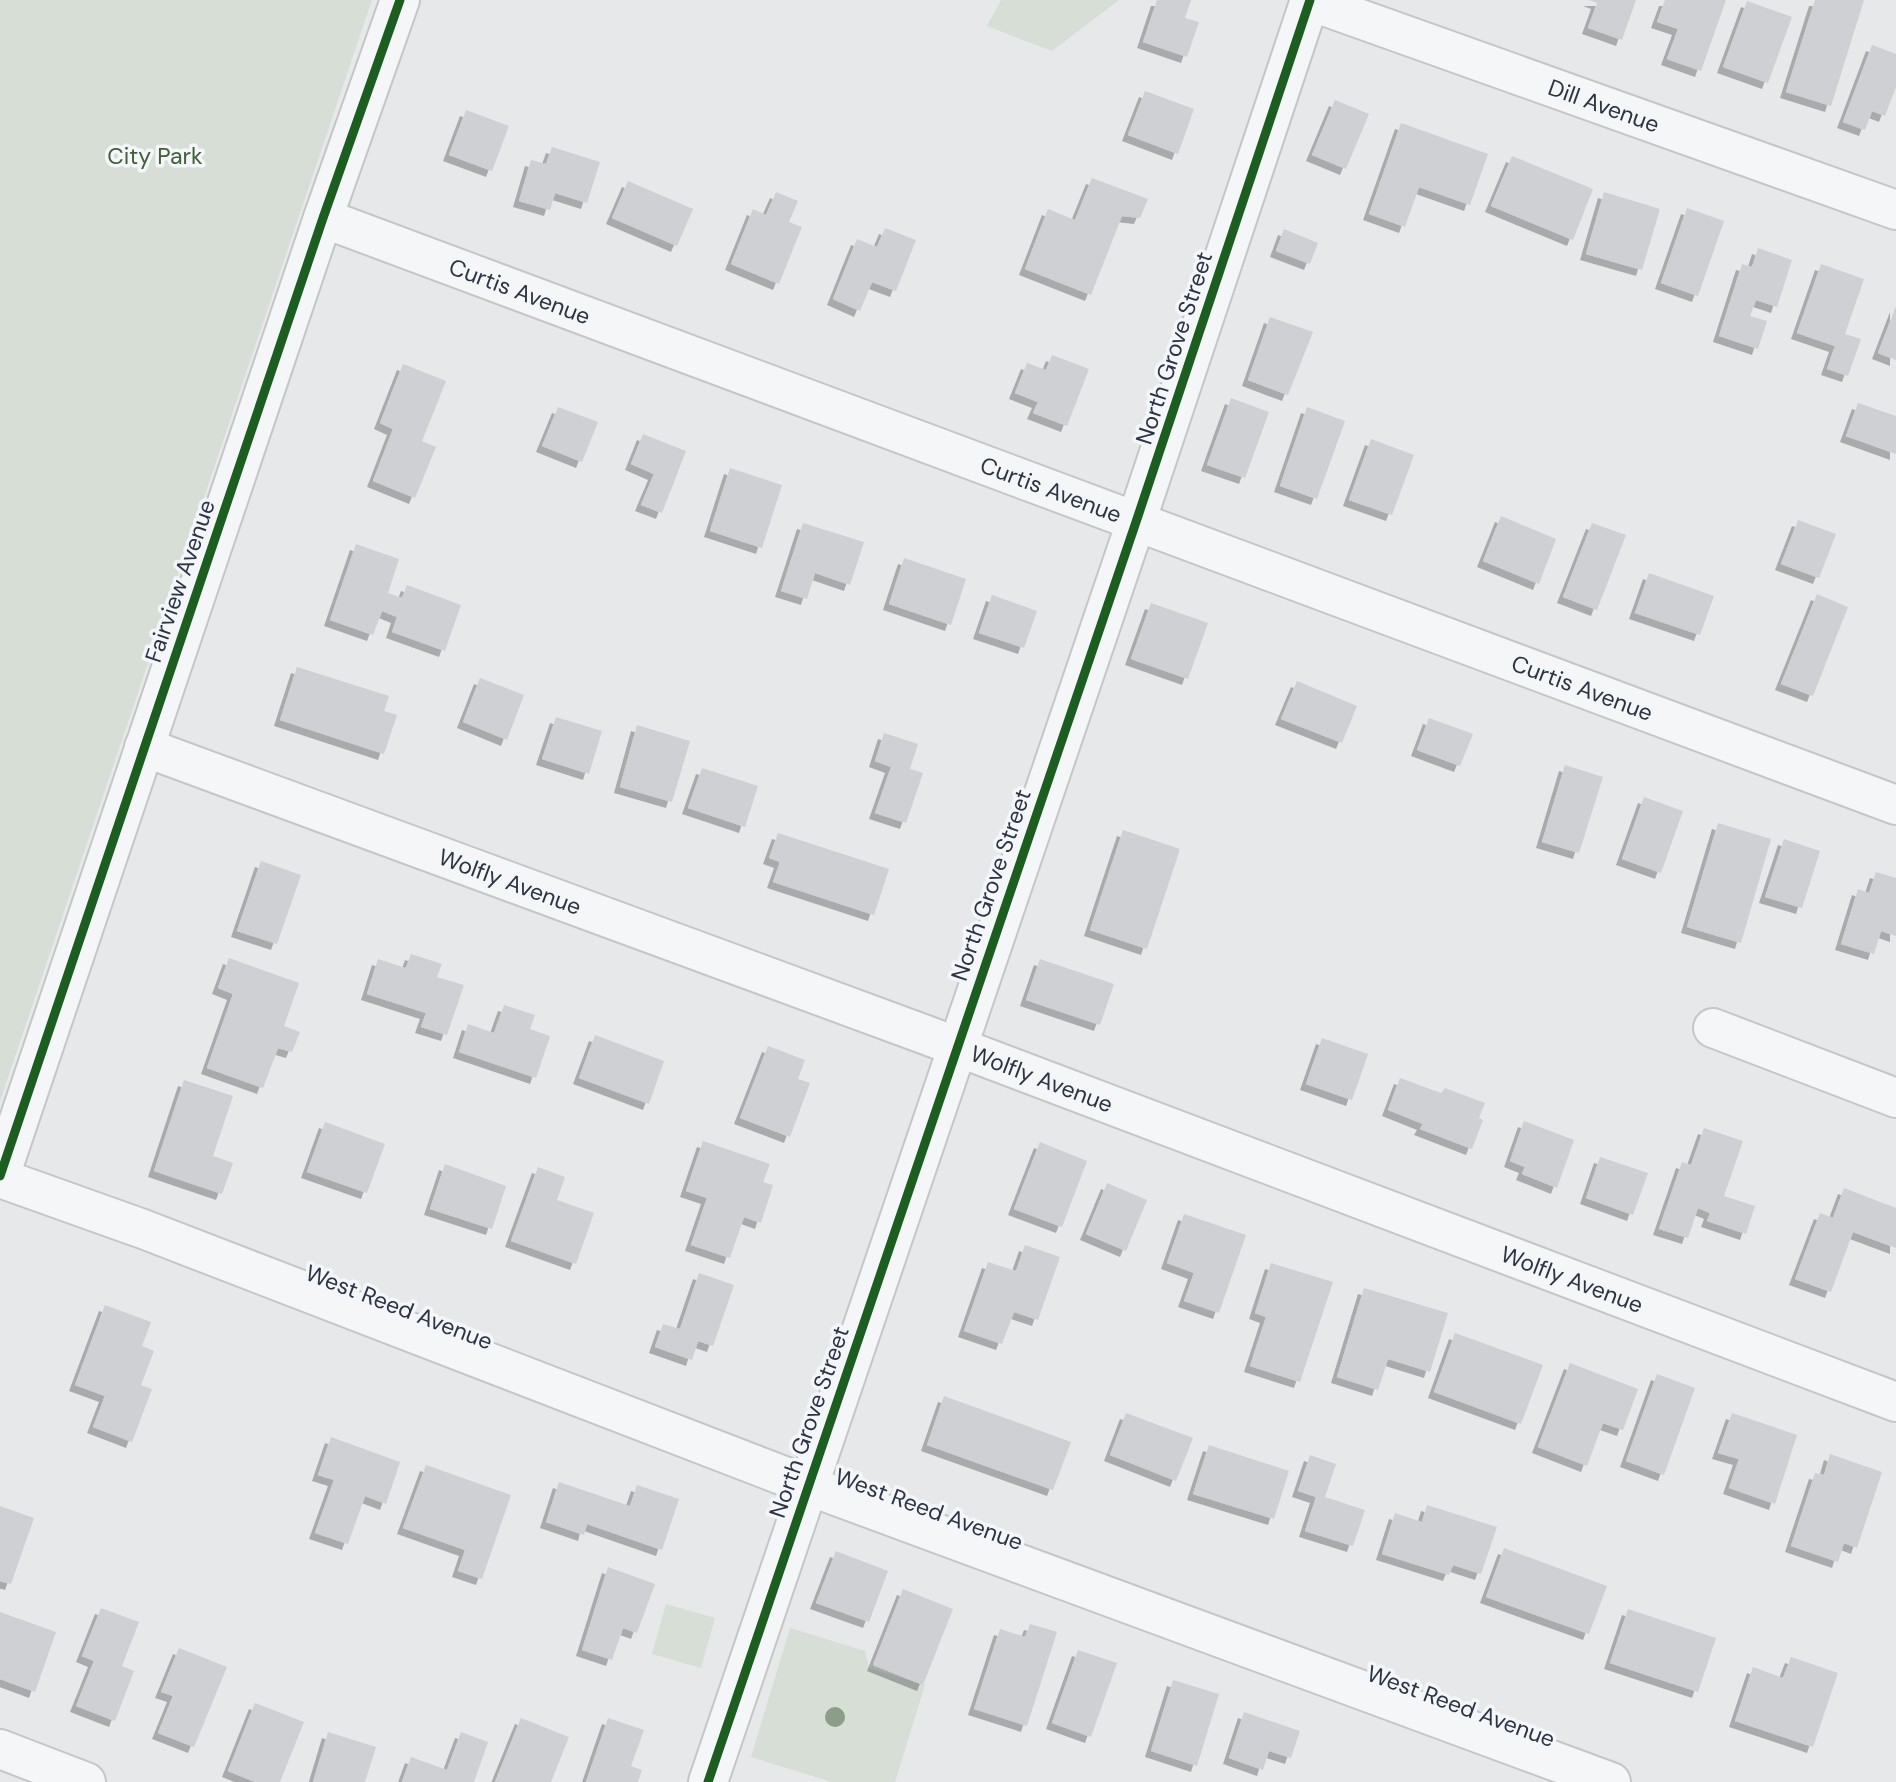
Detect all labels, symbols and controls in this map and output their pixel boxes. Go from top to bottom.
street label: Dill Avenue [1544,72,1664,139]
park label: City Park [107,141,203,171]
street label: North Grove Street [1129,248,1219,448]
street label: Curtis Avenue [445,251,595,331]
street label: Curtis Avenue [976,450,1126,530]
street label: Fairview Avenue [138,496,222,666]
street label: Curtis Avenue [1507,648,1657,728]
street label: North Grove Street [944,785,1038,985]
street label: Wolfly Avenue [434,842,586,922]
street label: Wolfly Avenue [966,1038,1117,1119]
street label: Wolfly Avenue [1497,1239,1647,1320]
street label: West Reed Avenue [301,1257,497,1357]
street label: North Grove Street [762,1322,856,1522]
street label: West Reed Avenue [831,1461,1027,1557]
street label: West Reed Avenue [1363,1658,1559,1754]

